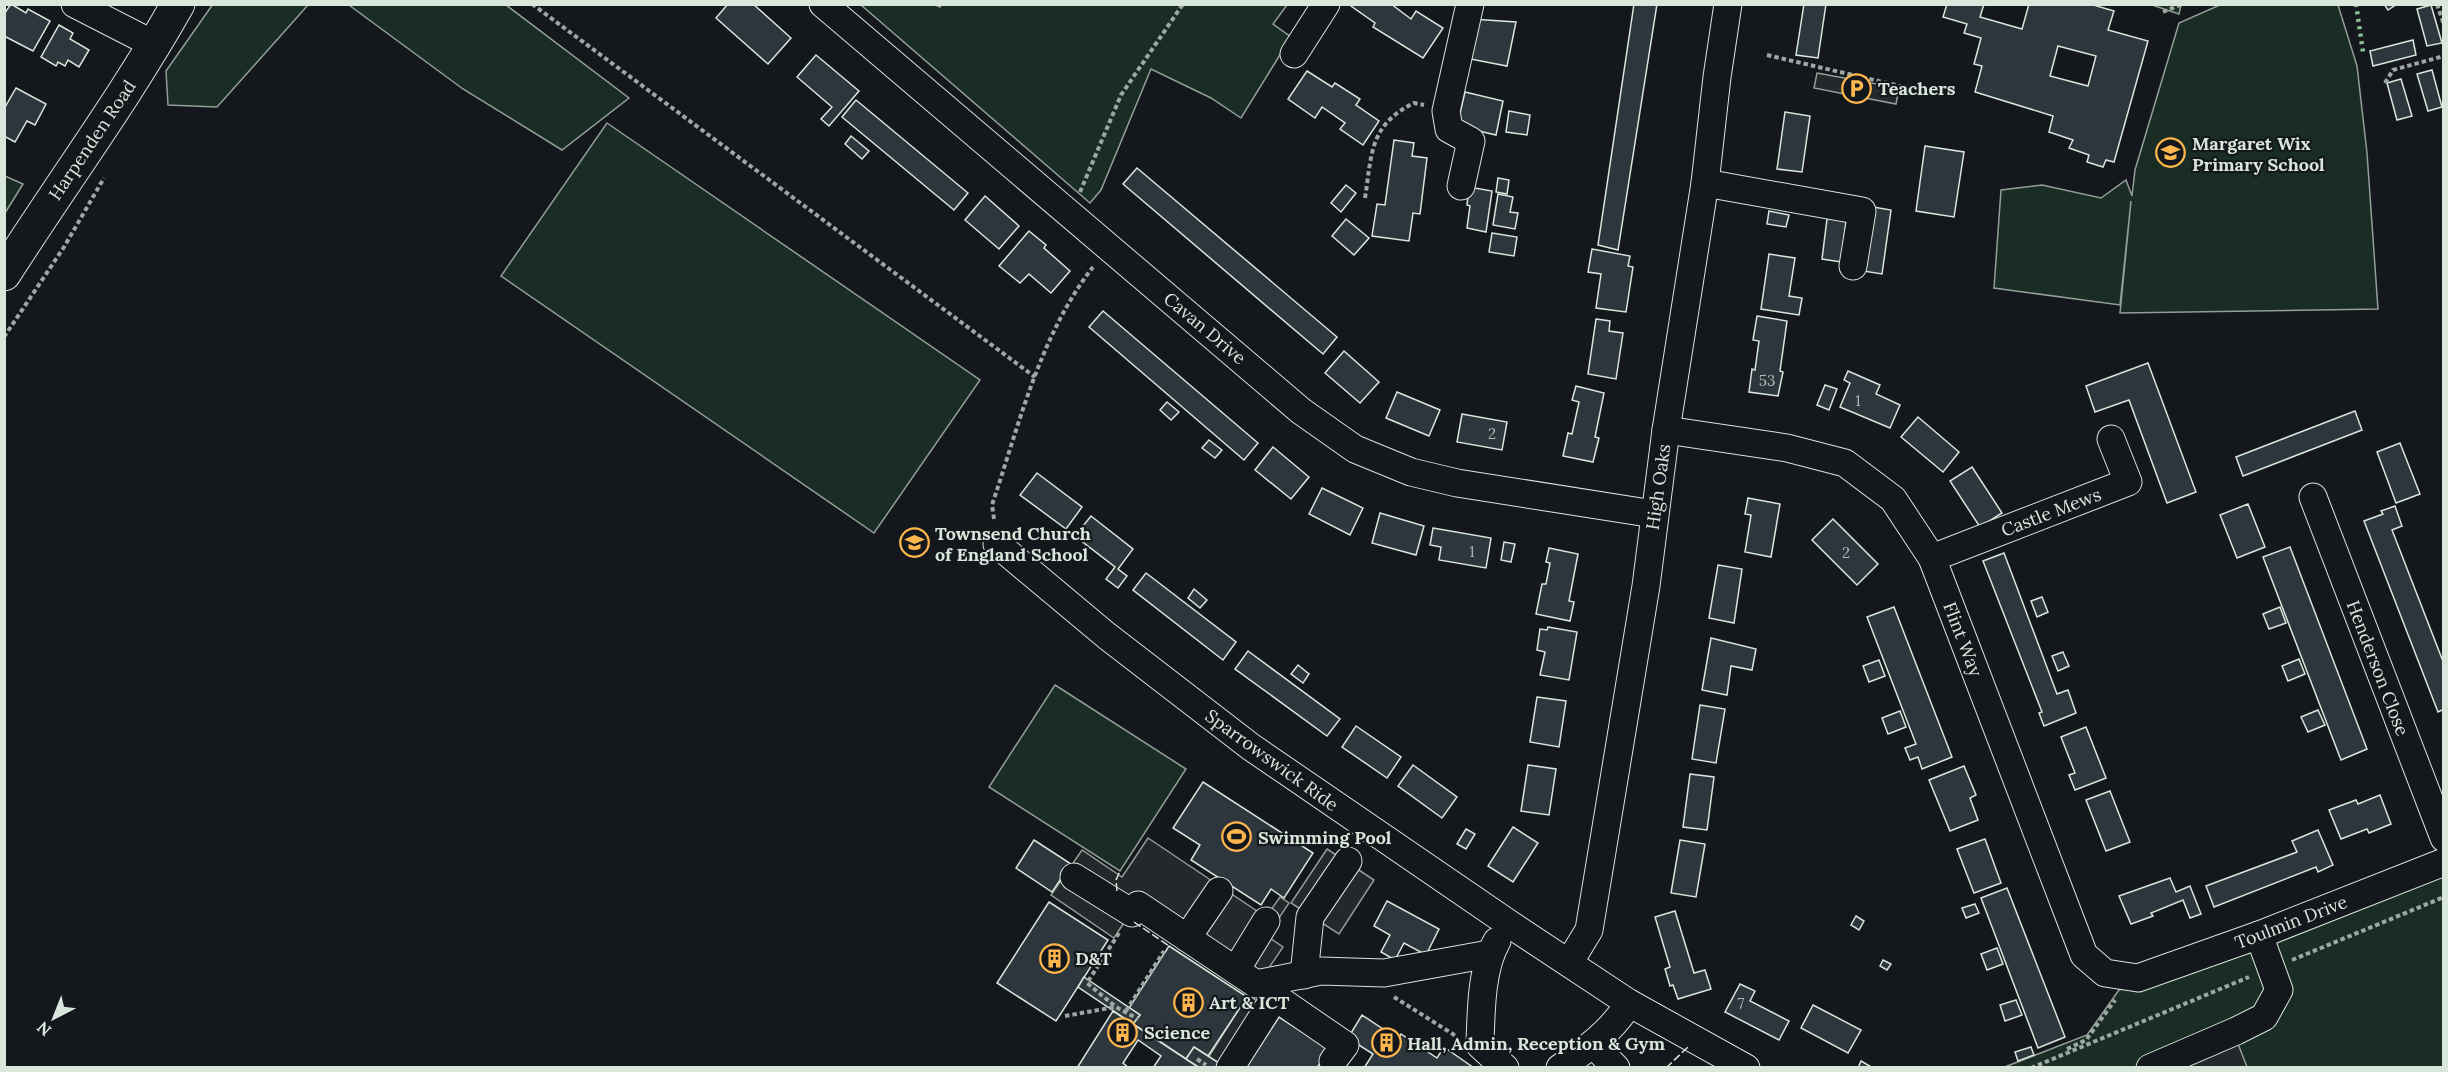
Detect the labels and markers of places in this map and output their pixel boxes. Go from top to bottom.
parking icon: Teachers [1841,72,1873,104]
place label: Teachers [1878,77,1956,100]
place label: Margaret Wix Primary School [2192,132,2325,176]
school or university icon: Margaret Wix Primary School [2155,137,2187,169]
place label: Townsend Church of England School [935,522,1091,566]
school or university icon: Townsend Church of England School [898,527,930,559]
sports icon: Swimming Pool [1221,821,1253,853]
place label: Swimming Pool [1258,826,1392,849]
building icon: D&T [1038,942,1070,974]
place label: D&T [1075,947,1112,970]
building icon: Art & ICT [1172,986,1204,1018]
place label: Art & ICT [1209,991,1290,1014]
building icon: Science [1107,1016,1139,1048]
place label: Science [1144,1021,1210,1044]
building icon: Hall, Admin, Reception & Gym [1370,1027,1402,1059]
place label: Hall, Admin, Reception & Gym [1407,1032,1665,1055]

